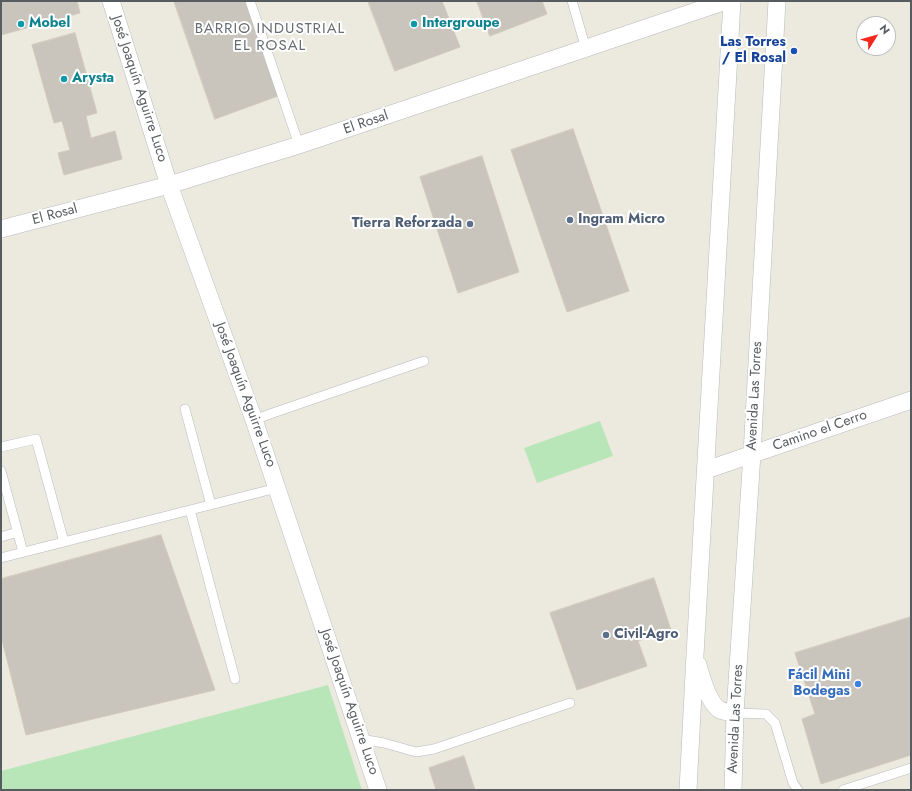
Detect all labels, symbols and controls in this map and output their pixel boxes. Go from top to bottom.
street label: José Joaquín Aguirre Luco [107,14,171,164]
place label: Mobel [29,16,70,32]
place label: Intergroupe [422,16,500,32]
north arrow [856,16,896,56]
marker: Mobel [16,19,26,29]
marker: Intergroupe [409,19,419,29]
district label: BARRIO INDUSTRIAL EL ROSAL [195,20,345,55]
text: N [876,21,894,38]
place label: Las Torres / El Rosal [720,35,786,68]
marker: Las Torres / El Rosal [789,46,799,56]
place label: Arysta [72,71,114,87]
marker: Arysta [59,74,69,84]
street label: El Rosal [341,108,391,138]
street label: El Rosal [31,201,79,229]
place label: Ingram Micro [578,212,665,228]
marker: Ingram Micro [565,215,575,225]
place label: Tierra Reforzada [352,216,462,232]
marker: Tierra Reforzada [465,219,475,229]
street label: José Joaquín Aguirre Luco [211,320,279,470]
street label: Avenida Las Torres [744,341,766,451]
street label: Camino el Cerro [771,407,869,455]
street label: José Joaquín Aguirre Luco [316,627,382,777]
place label: Civil-Agro [614,627,678,643]
marker: Civil-Agro [601,630,611,640]
street label: Avenida Las Torres [725,664,747,774]
place label: Fácil Mini Bodegas [788,668,850,700]
marker: Fácil Mini Bodegas [853,679,863,689]

